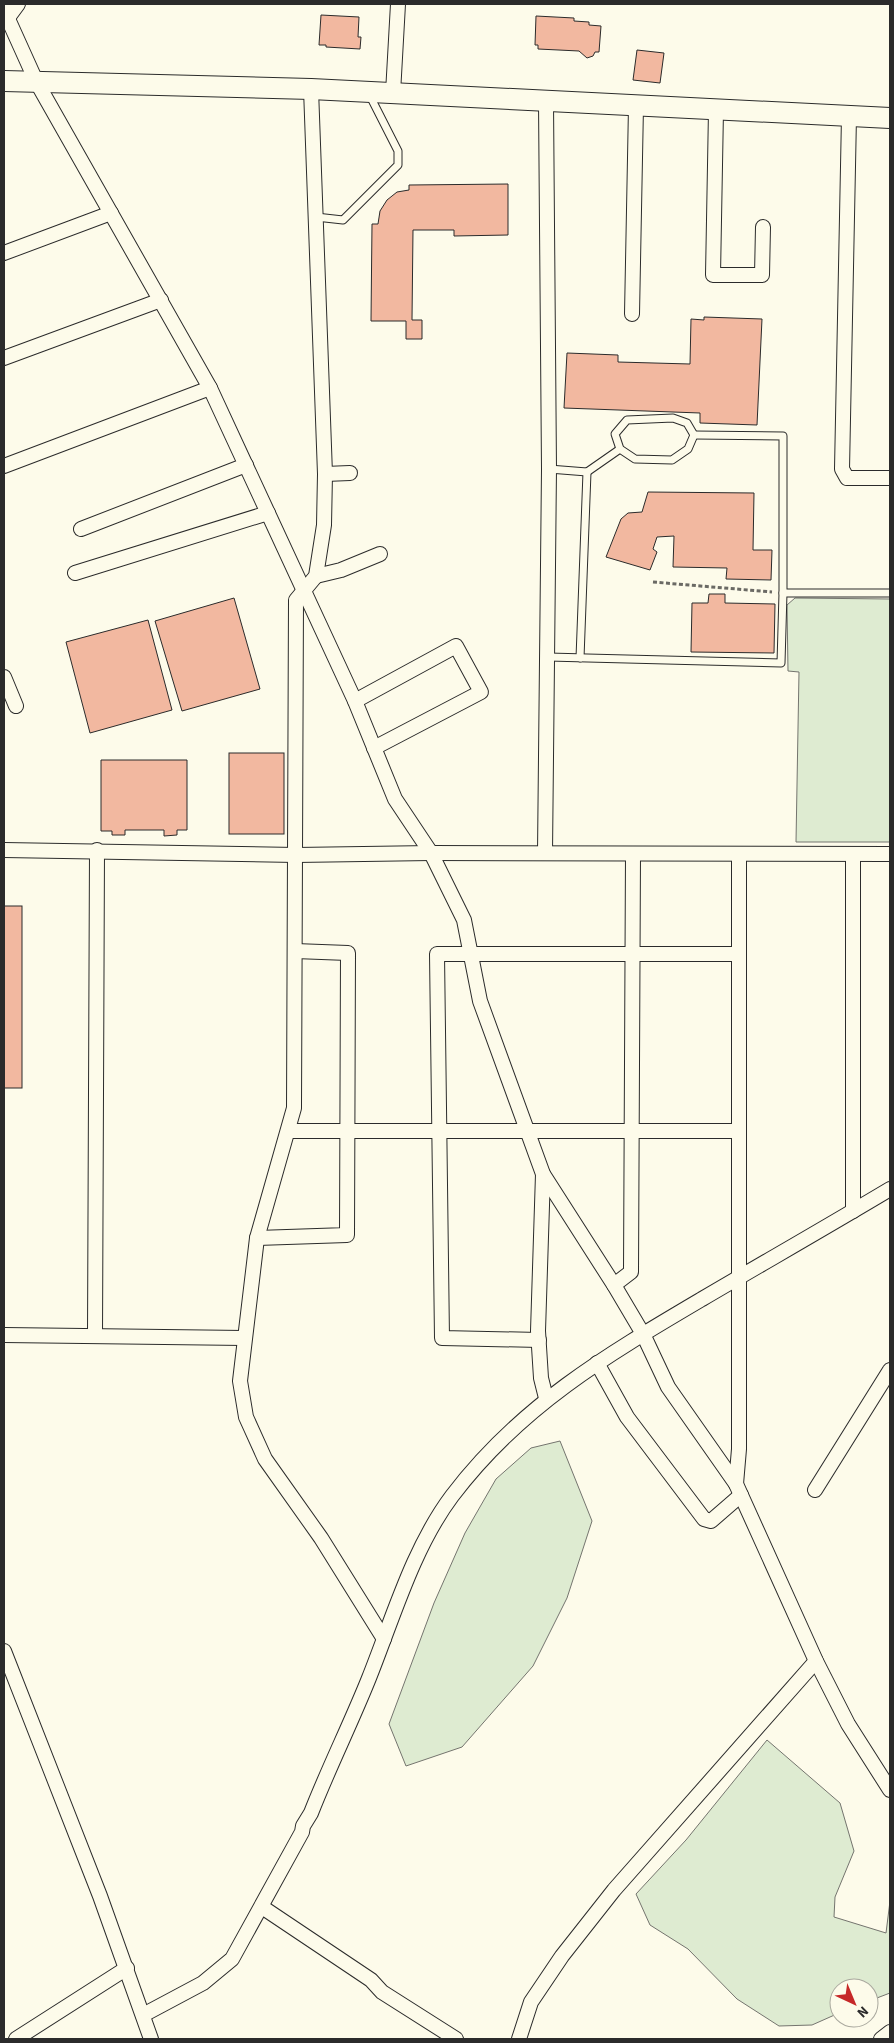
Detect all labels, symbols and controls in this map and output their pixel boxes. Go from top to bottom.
north arrow [829,1978,879,2028]
text: N [852,2001,873,2022]

